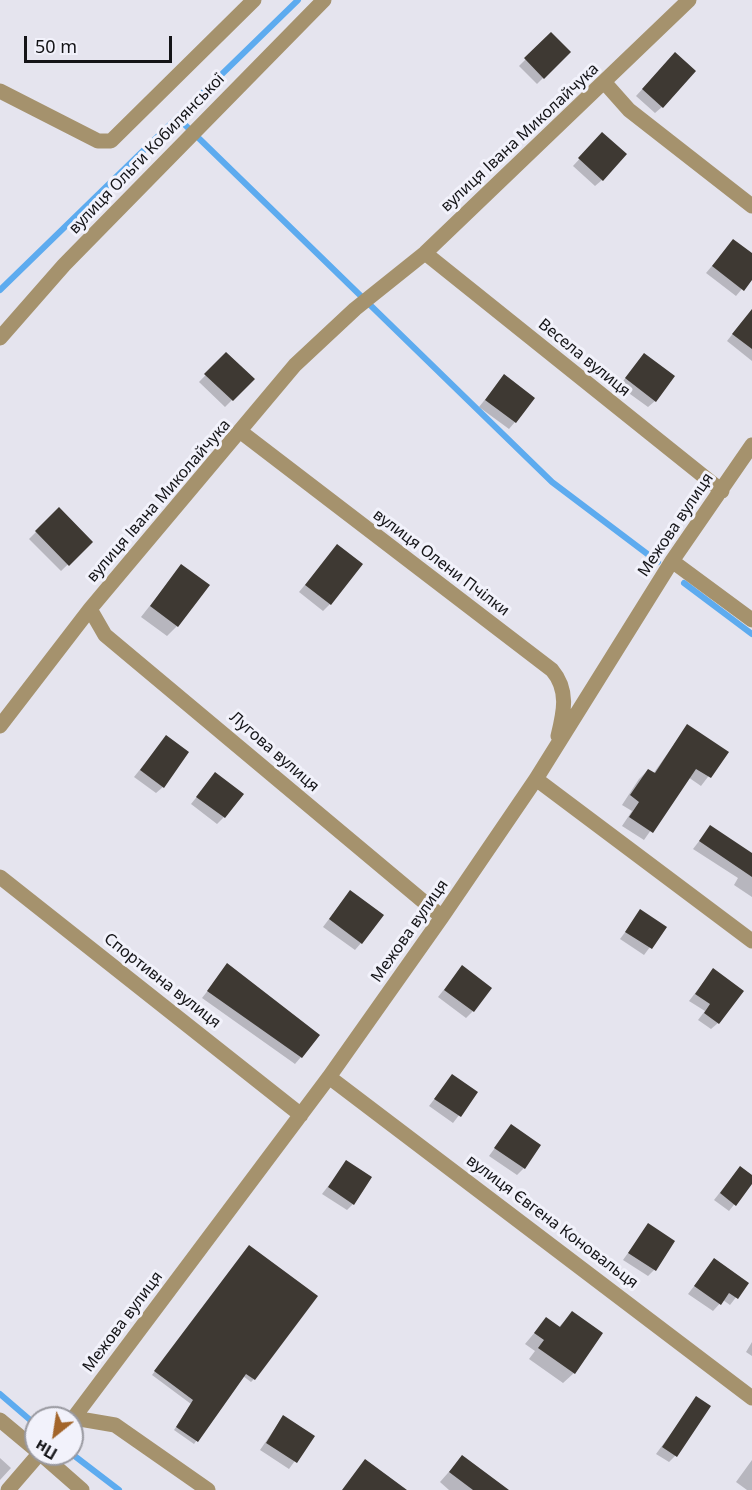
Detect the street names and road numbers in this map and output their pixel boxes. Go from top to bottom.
street label: вулиця Івана Миколайчука [437,60,603,216]
street label: вулиця Ольги Кобилянської [65,70,229,238]
street label: Весела вулиця [534,315,634,401]
street label: вулиця Івана Миколайчука [83,416,235,586]
street label: Межова вулиця [634,469,718,581]
street label: вулиця Олени Пчілки [369,505,513,621]
street label: Лугова вулиця [225,708,323,796]
street label: Межова вулиця [367,876,453,986]
street label: Спортивна вулиця [100,929,224,1033]
street label: вулиця Євгена Коновальця [462,1151,642,1293]
street label: Межова вулиця [79,1268,167,1376]

